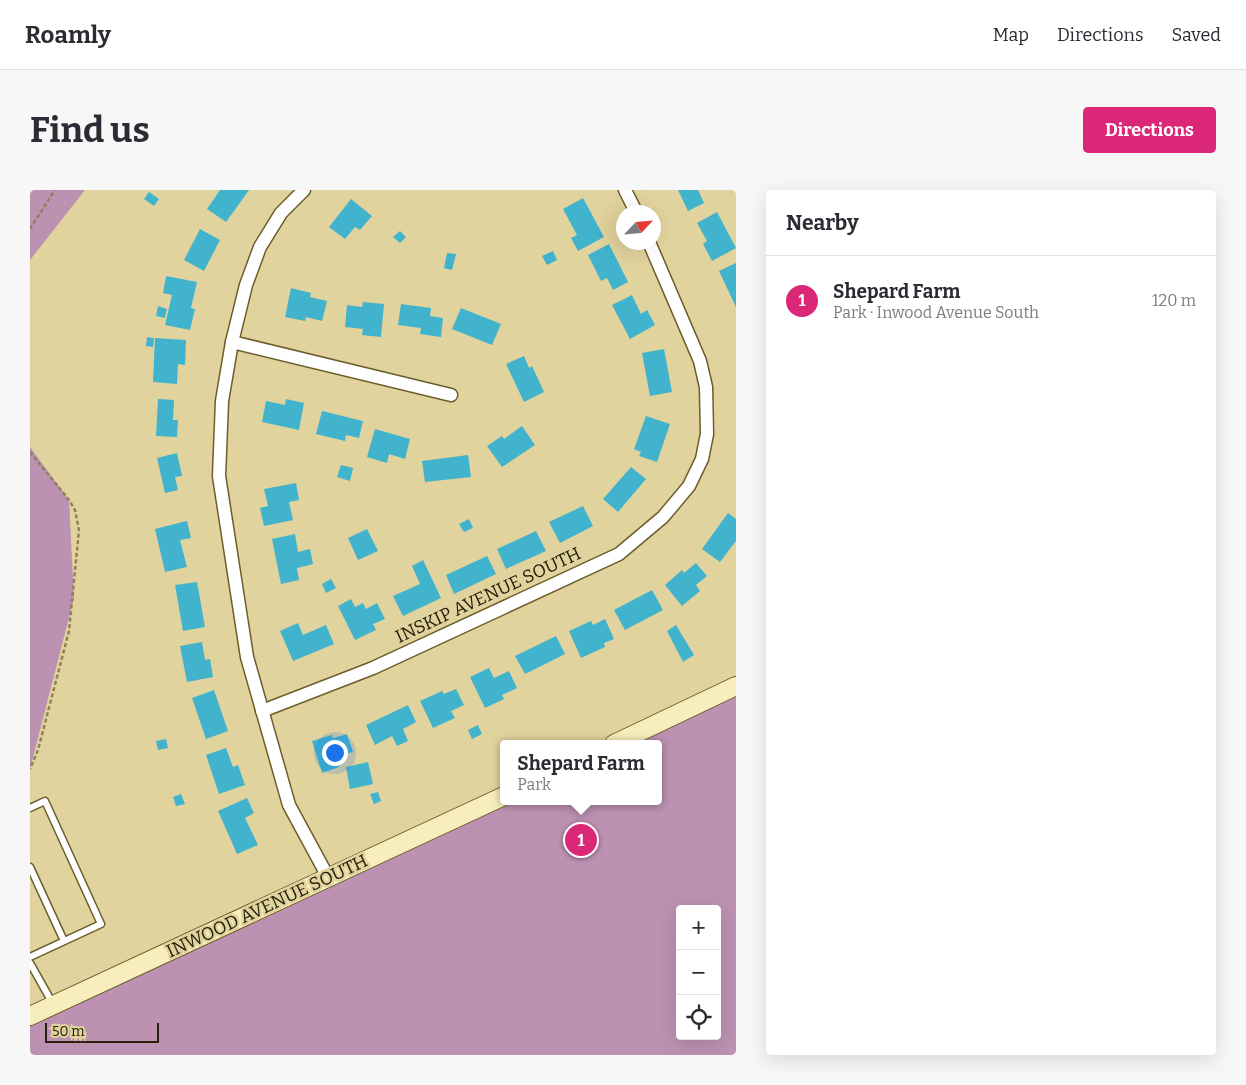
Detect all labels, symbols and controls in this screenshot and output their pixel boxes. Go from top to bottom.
text: Roamly [25,21,111,49]
text: Map [993,24,1029,46]
text: Directions [1057,24,1144,46]
text: Saved [1172,24,1221,46]
button: Directions [1083,107,1216,153]
text: Find us [30,109,150,151]
north arrow [616,205,661,250]
text: Nearby [786,210,859,236]
text: Shepard Farm [833,280,960,303]
text: 1 [799,291,805,310]
text: 120 m [1152,291,1196,310]
text: Park · Inwood Avenue South [833,303,1039,322]
street label: INSKIP AVENUE SOUTH [392,542,584,648]
your location [322,740,348,766]
popup [500,740,662,805]
text: Shepard Farm [517,752,645,775]
text: Park [517,775,551,794]
pin: 1 [565,821,597,859]
street label: INWOOD AVENUE SOUTH [163,850,371,962]
map controls [676,905,721,1040]
button: + [676,905,721,950]
button: − [676,950,721,995]
button: locate [676,995,721,1040]
scale bar [45,1020,159,1043]
text: 50 m [52,1023,85,1040]

